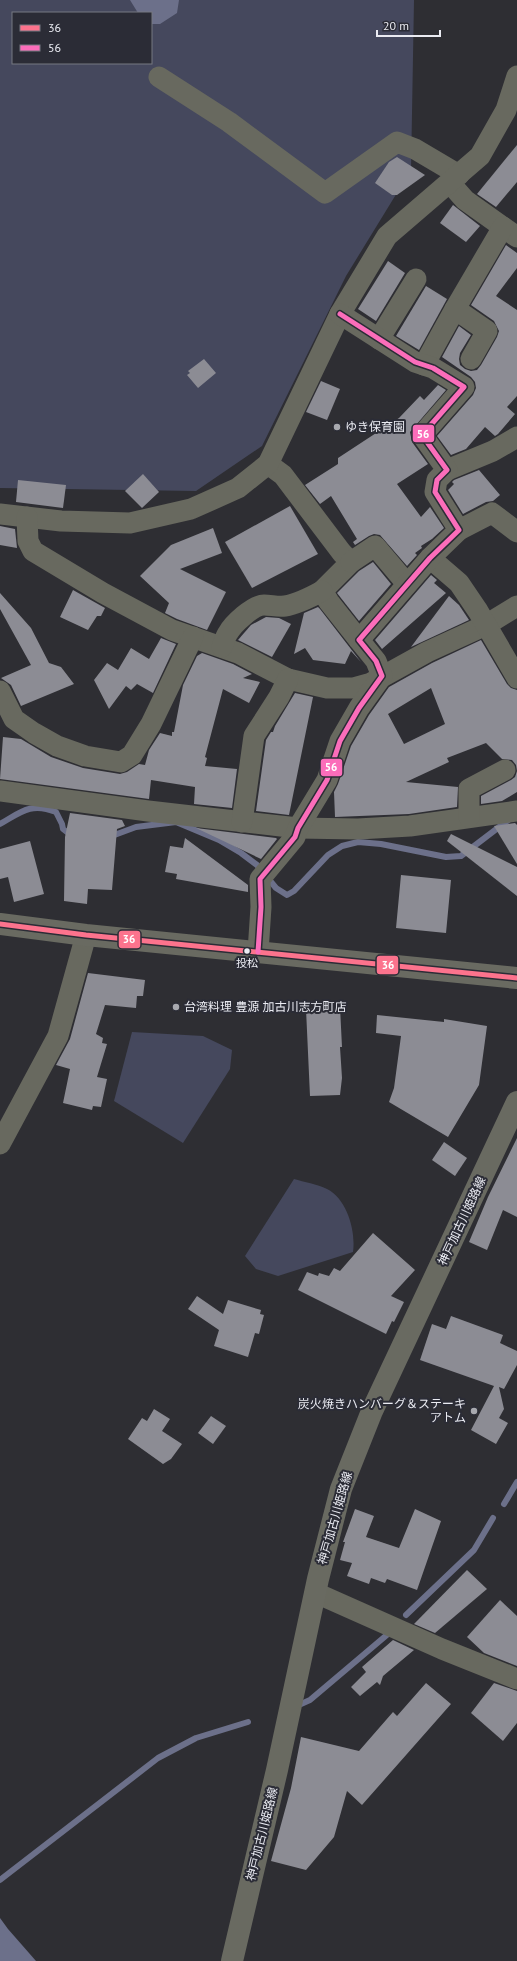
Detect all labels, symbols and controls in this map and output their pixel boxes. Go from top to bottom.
legend [12,12,152,64]
scale bar [377,12,440,38]
text: 20 m [383,18,409,33]
text: 36 [48,20,61,35]
text: 56 [48,40,61,55]
place label: ゆき保育園 [345,419,405,434]
marker: ゆき保育園 [332,422,342,432]
line badge: 56 [412,424,435,443]
text: 56 [417,427,429,441]
line badge: 56 [320,758,343,777]
text: 56 [325,760,337,774]
line badge: 36 [118,930,141,949]
text: 36 [123,932,135,946]
marker: 投松 [242,946,252,956]
line badge: 36 [376,955,399,975]
place label: 投松 [236,956,258,970]
text: 36 [382,958,394,972]
place label: 台湾料理 豊源 加古川志方町店 [184,999,346,1014]
marker: 台湾料理 豊源 加古川志方町店 [171,1002,181,1012]
street label: 神戸加古川姫路線 [434,1174,489,1267]
place label: 炭火焼きハンバーグ＆ステーキ アトム [298,1396,466,1425]
marker: 炭火焼きハンバーグ＆ステーキ アトム [469,1406,479,1416]
street label: 神戸加古川姫路線 [314,1470,355,1566]
street label: 神戸加古川姫路線 [243,1785,280,1882]

